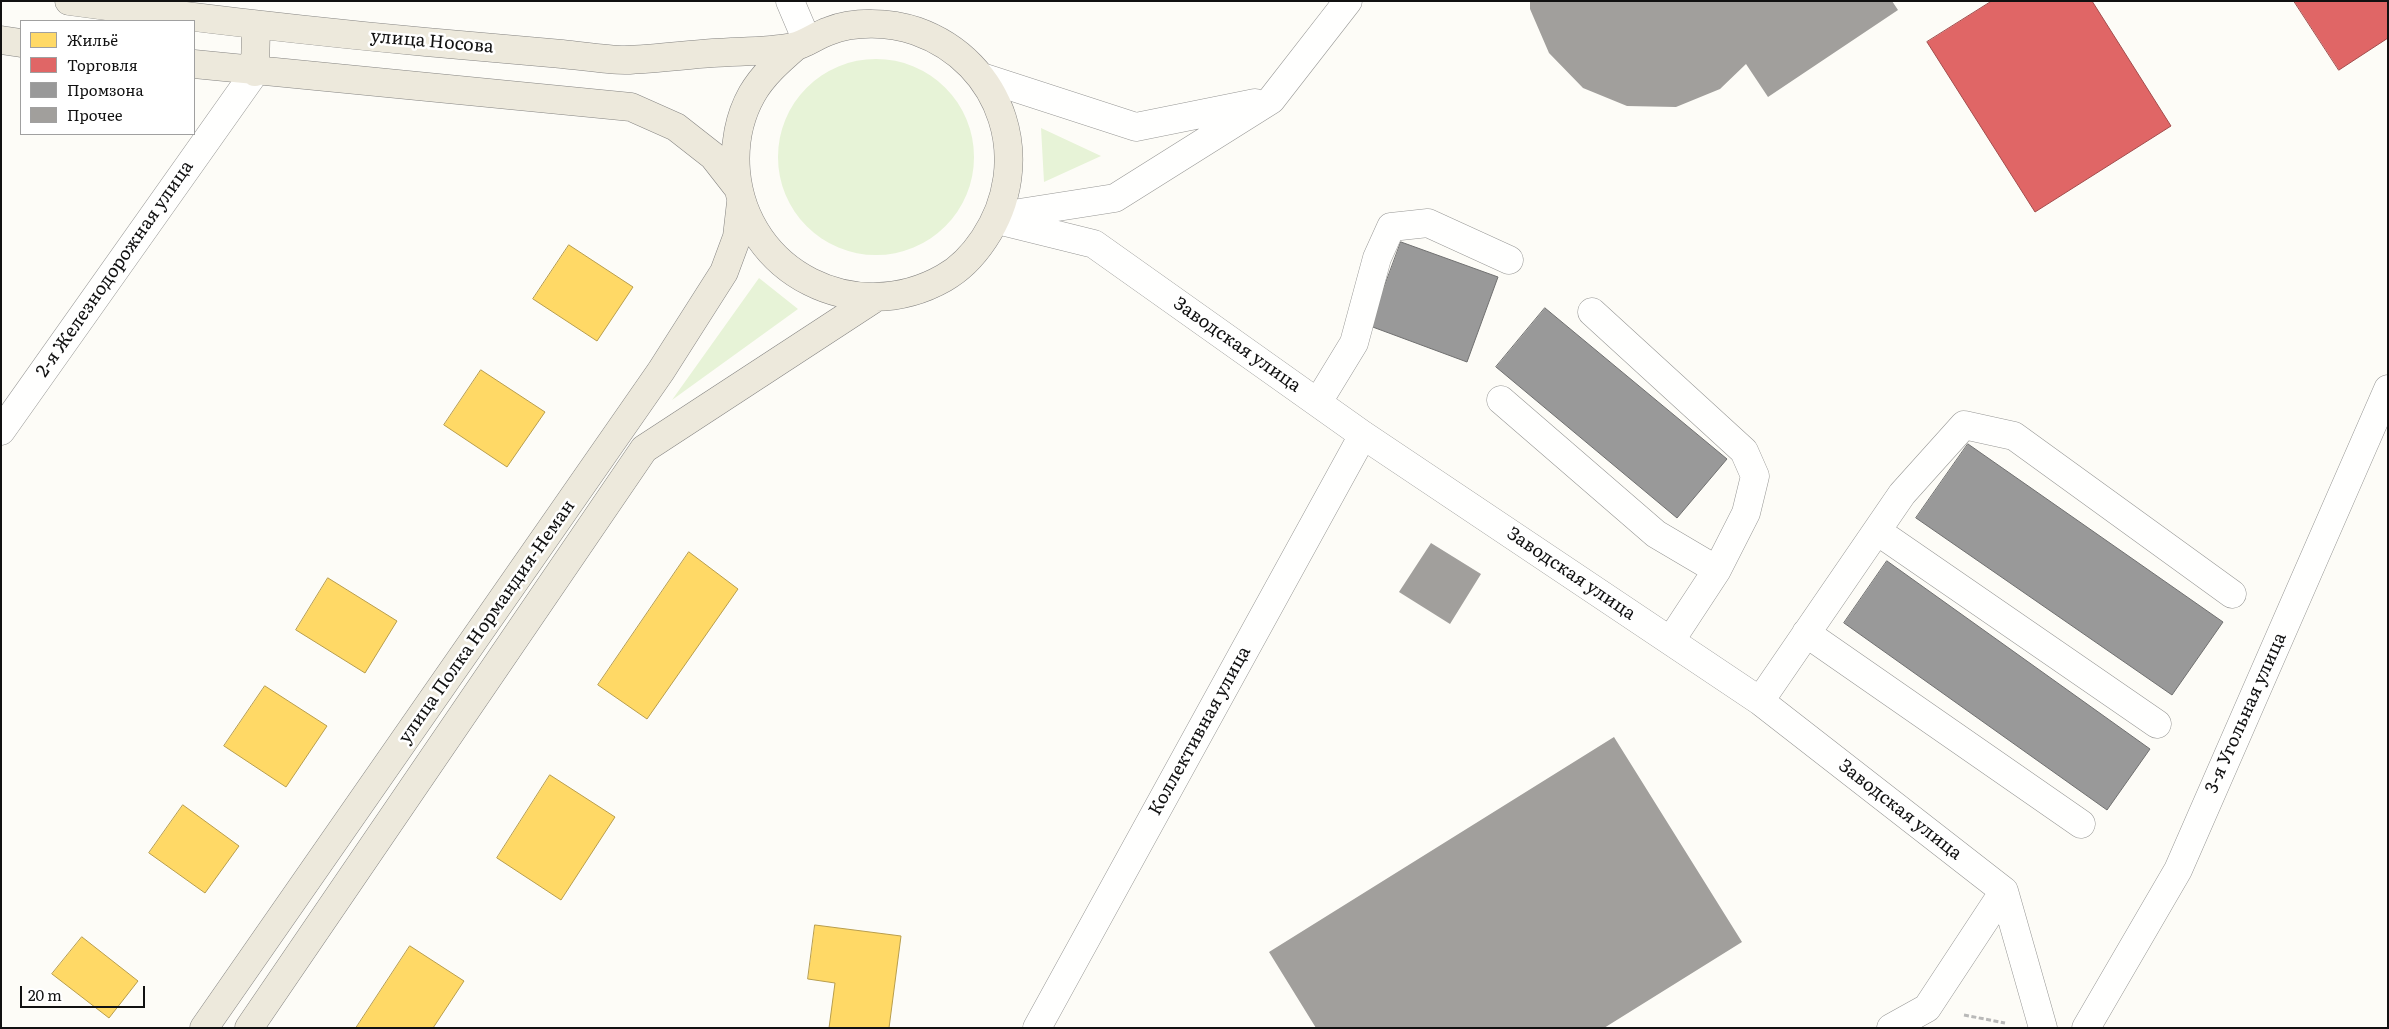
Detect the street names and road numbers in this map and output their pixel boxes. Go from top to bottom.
street label: улица Носова [369,26,495,58]
street label: 2-я Железнодорожная улица [32,157,198,381]
street label: Заводская улица [1169,293,1305,397]
street label: улица Полка Нормандия-Неман [394,496,580,748]
street label: Заводская улица [1503,523,1639,625]
street label: 3-я Угольная улица [2201,629,2291,797]
street label: Коллективная улица [1144,643,1256,819]
street label: Заводская улица [1834,755,1966,865]

